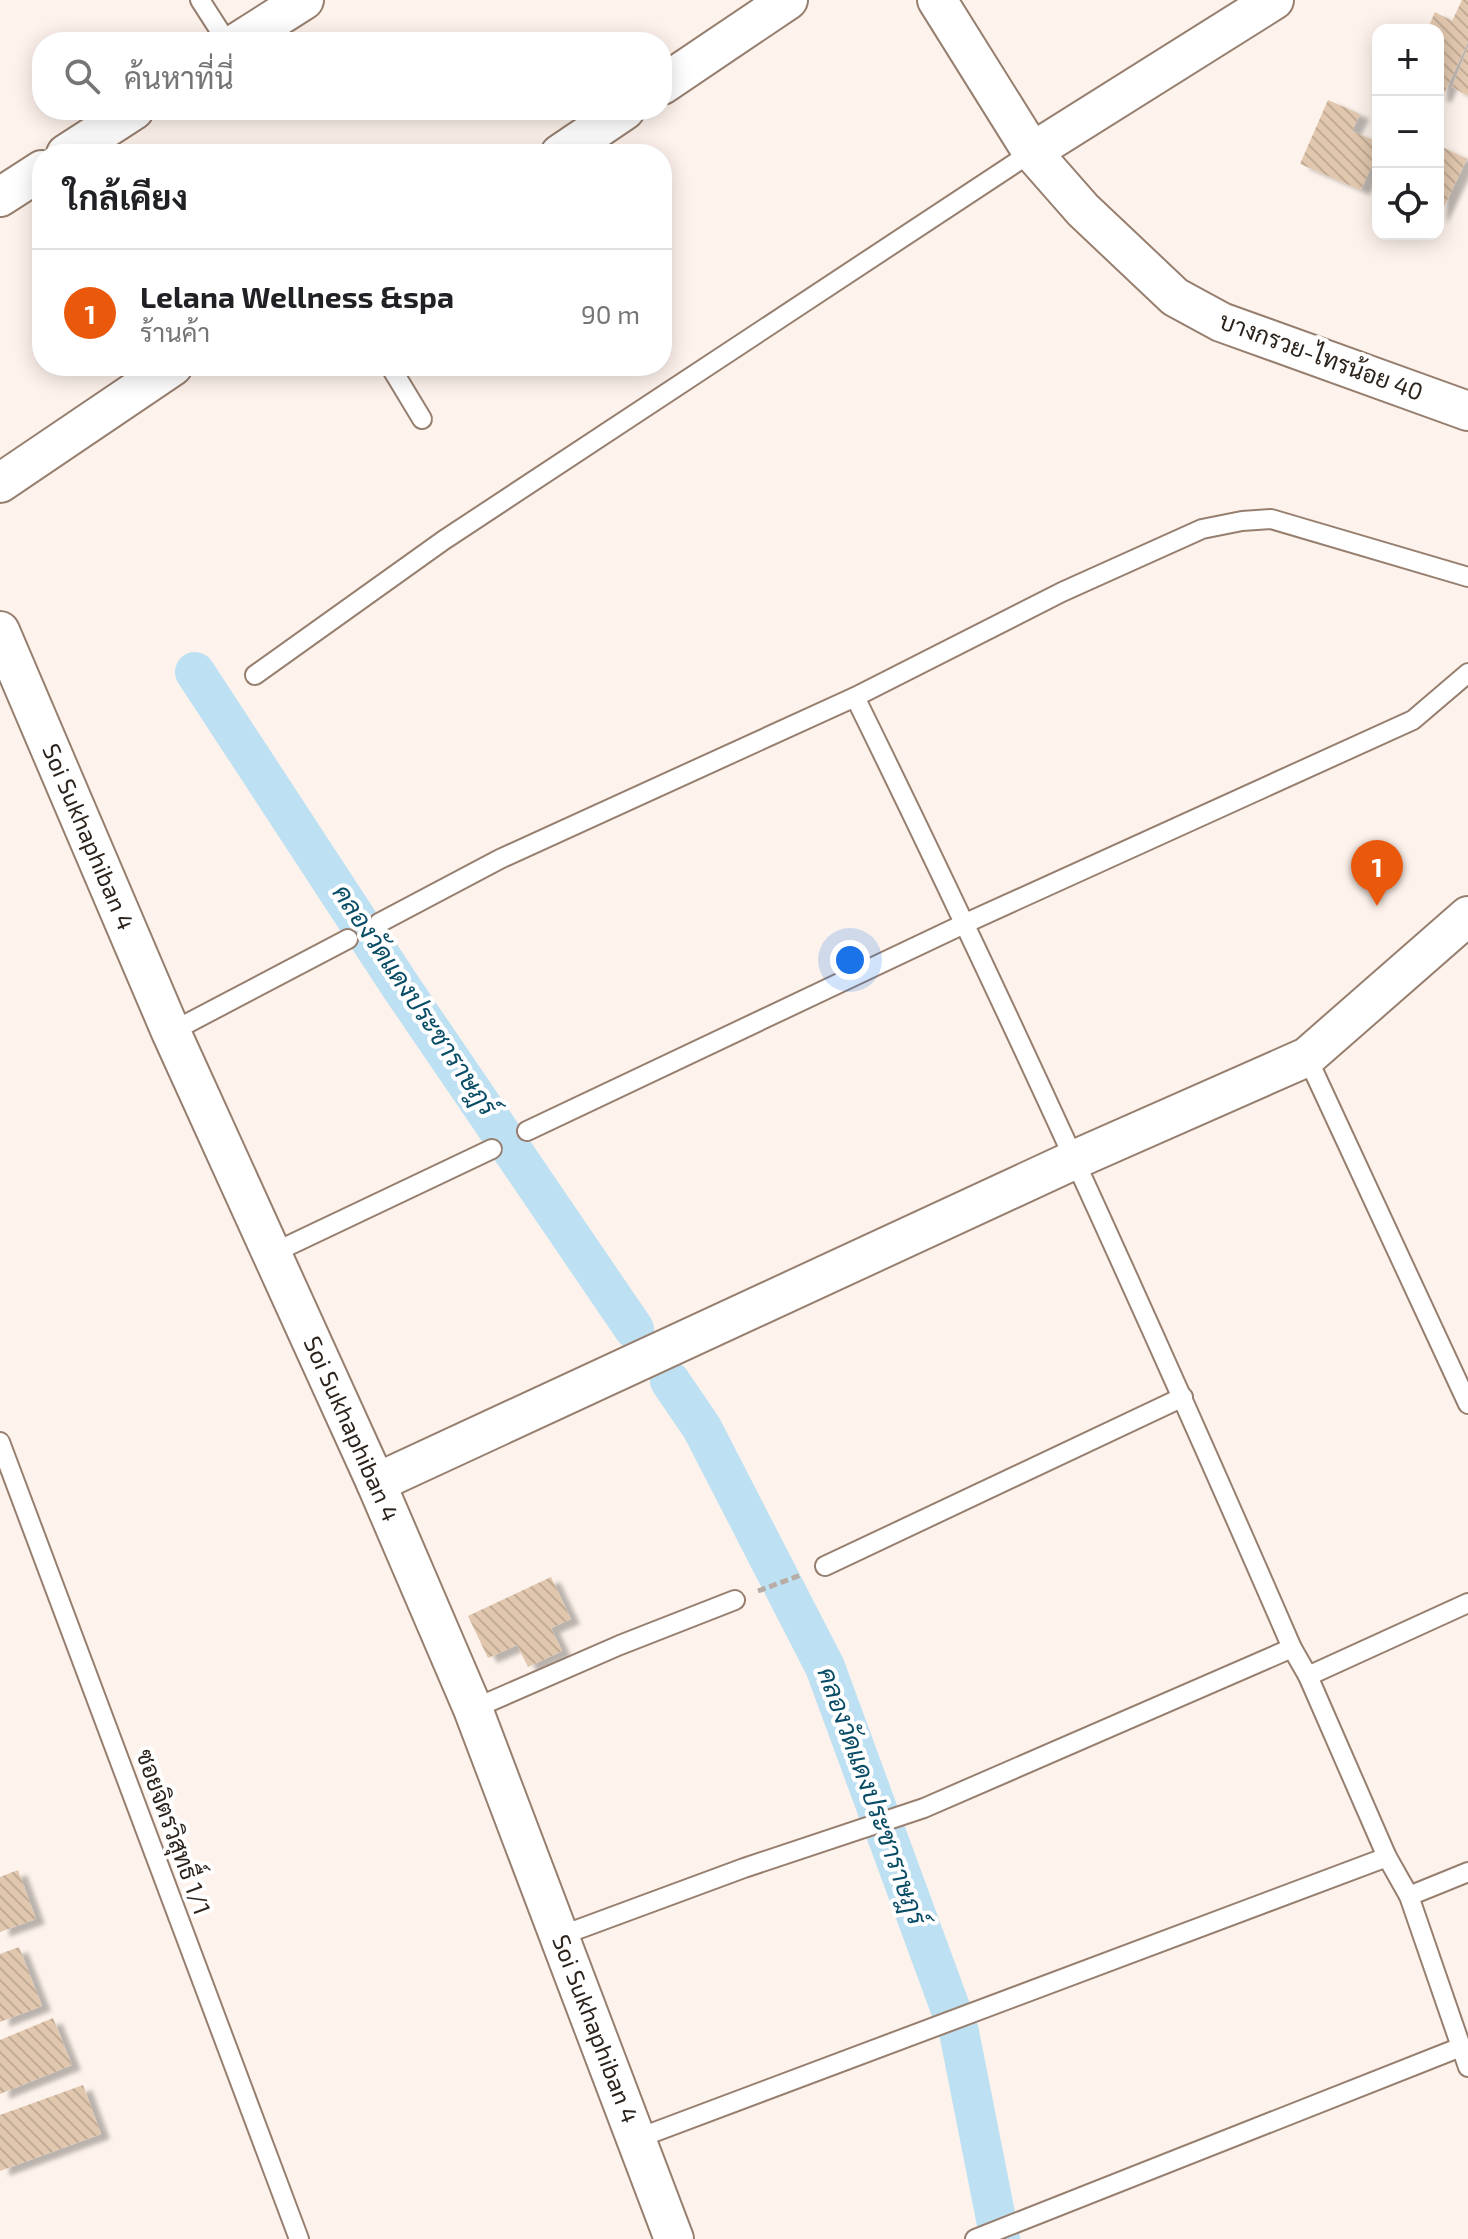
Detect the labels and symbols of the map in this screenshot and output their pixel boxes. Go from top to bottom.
street label: บางกรวย-ไทรน้อย 40 [1216,305,1427,406]
street label: Soi Sukhaphiban 4 [37,739,142,934]
pin: 1 [1351,840,1403,906]
water label: คลองวัดแดงประชาราษฎร์ [324,878,507,1126]
your location [830,940,870,980]
street label: Soi Sukhaphiban 4 [299,1331,406,1525]
water label: คลองวัดแดงประชาราษฎร์ [809,1662,936,1934]
street label: ซอยจิตรวิสุทธื์ 1/1 [128,1742,224,1919]
street label: Soi Sukhaphiban 4 [547,1930,646,2127]

